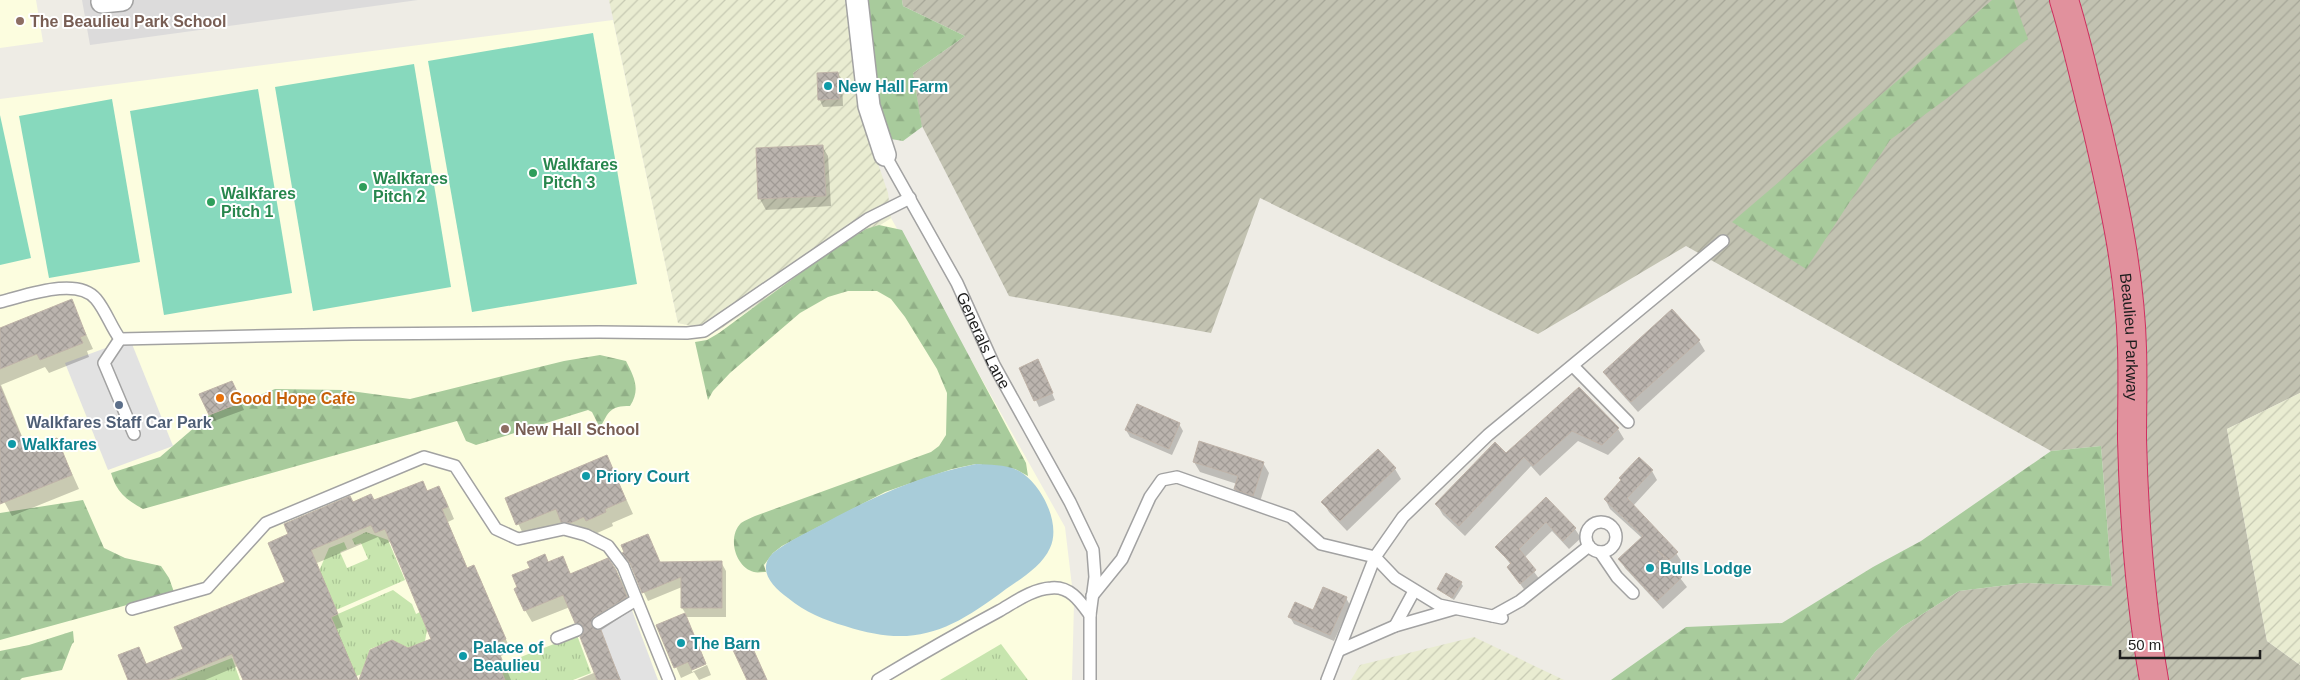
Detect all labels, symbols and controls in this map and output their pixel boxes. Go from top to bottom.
place label: The Beaulieu Park School [30,13,227,30]
marker: The Beaulieu Park School [14,15,26,27]
place label: New Hall Farm [838,78,948,95]
marker: New Hall Farm [822,80,834,92]
place label: Walkfares Pitch 3 [543,156,618,191]
marker: Walkfares Pitch 3 [527,167,539,179]
place label: Walkfares Pitch 2 [373,170,448,205]
marker: Walkfares Pitch 2 [357,181,369,193]
place label: Walkfares Pitch 1 [221,185,296,220]
marker: Walkfares Pitch 1 [205,196,217,208]
street label: Beaulieu Parkway [2117,272,2140,401]
street label: Generals Lane [953,289,1014,392]
place label: Good Hope Cafe [230,390,355,407]
marker: Good Hope Cafe [214,392,226,404]
marker: Walkfares Staff Car Park [113,399,125,411]
place label: Walkfares Staff Car Park [26,414,212,431]
place label: New Hall School [515,421,639,438]
marker: New Hall School [499,423,511,435]
place label: Walkfares [22,436,97,453]
marker: Walkfares [6,438,18,450]
place label: Priory Court [596,468,690,485]
marker: Priory Court [580,470,592,482]
place label: Bulls Lodge [1660,560,1752,577]
marker: Bulls Lodge [1644,562,1656,574]
scale bar [2120,628,2260,660]
place label: The Barn [691,635,760,652]
text: 50 m [2128,636,2161,653]
marker: The Barn [675,637,687,649]
place label: Palace of Beaulieu [473,639,544,674]
marker: Palace of Beaulieu [457,650,469,662]

